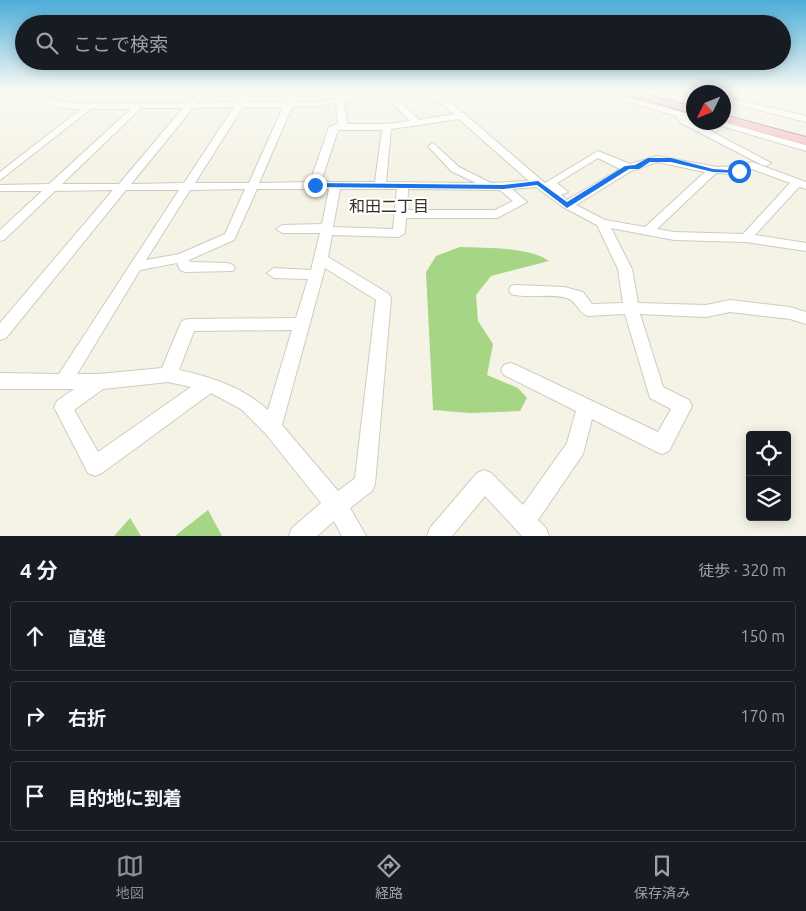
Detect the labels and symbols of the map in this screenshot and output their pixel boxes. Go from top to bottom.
north arrow [686,85,731,130]
route start [728,160,751,183]
route end [304,174,327,197]
district label: 和田二丁目 [349,197,429,215]

